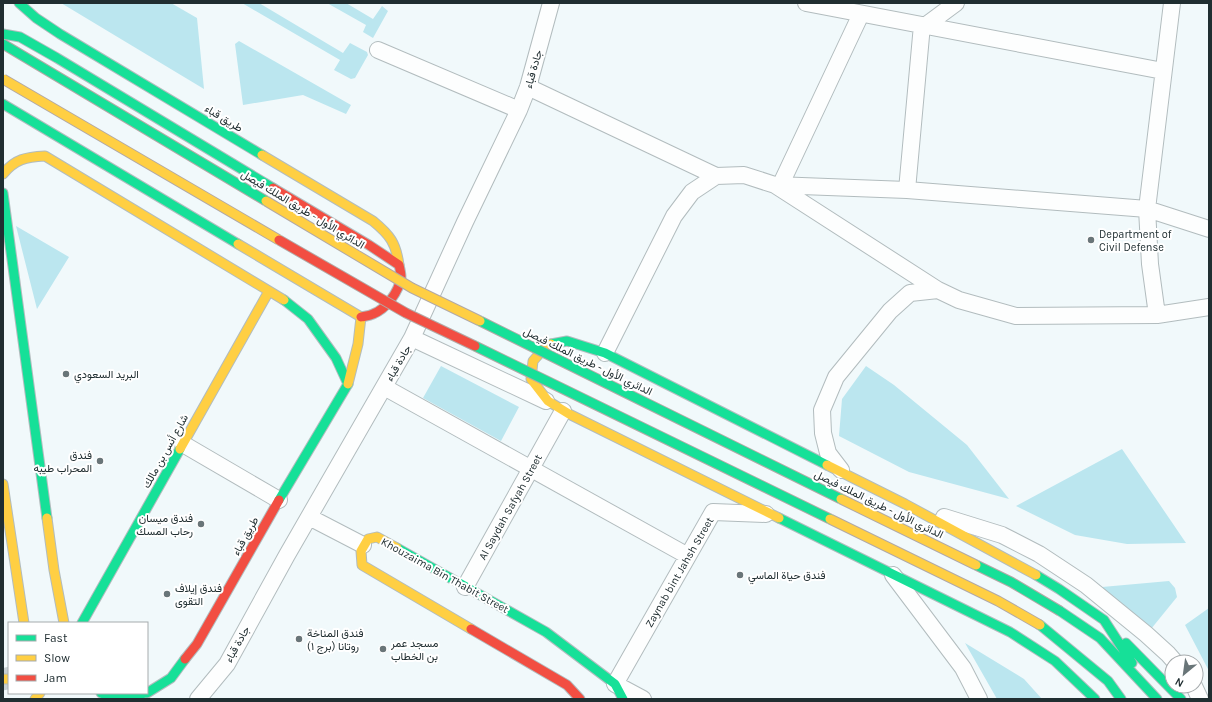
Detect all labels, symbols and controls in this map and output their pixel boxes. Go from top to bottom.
street label: جادة قباء [522,48,545,90]
street label: طريق قباء [202,102,245,135]
street label: الدائري الأول - طريق الملك فيصل [237,167,367,254]
place label: Department of Civil Defense [1099,228,1172,254]
marker: Department of Civil Defense [1086,235,1096,245]
street label: الدائري الأول - طريق الملك فيصل [520,325,654,401]
street label: جادة قباء [383,343,414,384]
place label: البريد السعودي [74,368,139,384]
marker: البريد السعودي [61,369,71,379]
street label: شارع أنس بن مالك [140,412,192,491]
place label: فندق المحراب طيبه [34,449,92,475]
street label: Al Saydah Safyah Street [476,452,545,562]
marker: فندق المحراب طيبه [95,456,105,466]
street label: الدائري الأول - طريق الملك فيصل [811,468,945,544]
place label: فندق ميسان رحاب المسك [136,512,193,538]
street label: طريق قباء [230,515,261,558]
street label: Zaynab bint Jahsh Street [643,515,716,630]
marker: فندق ميسان رحاب المسك [196,519,206,529]
street label: Khouzaima Bin Thabit Street [379,535,511,616]
place label: فندق حياة الماسي [748,569,826,585]
marker: فندق حياة الماسي [735,570,745,580]
place label: فندق إيلاف التقوى [175,582,222,608]
marker: فندق إيلاف التقوى [162,589,172,599]
legend [8,622,148,694]
street label: جادة قباء [222,624,253,665]
place label: فندق المناخة روتانا (برج ١) [307,627,364,654]
text: Fast [44,631,68,645]
marker: فندق المناخة روتانا (برج ١) [294,634,304,644]
place label: مسجد عمر بن الخطاب [390,637,439,663]
marker: مسجد عمر بن الخطاب [378,644,388,654]
text: Slow [44,651,70,665]
north arrow [1164,654,1204,694]
text: Jam [44,671,67,685]
text: N [1173,675,1186,690]

